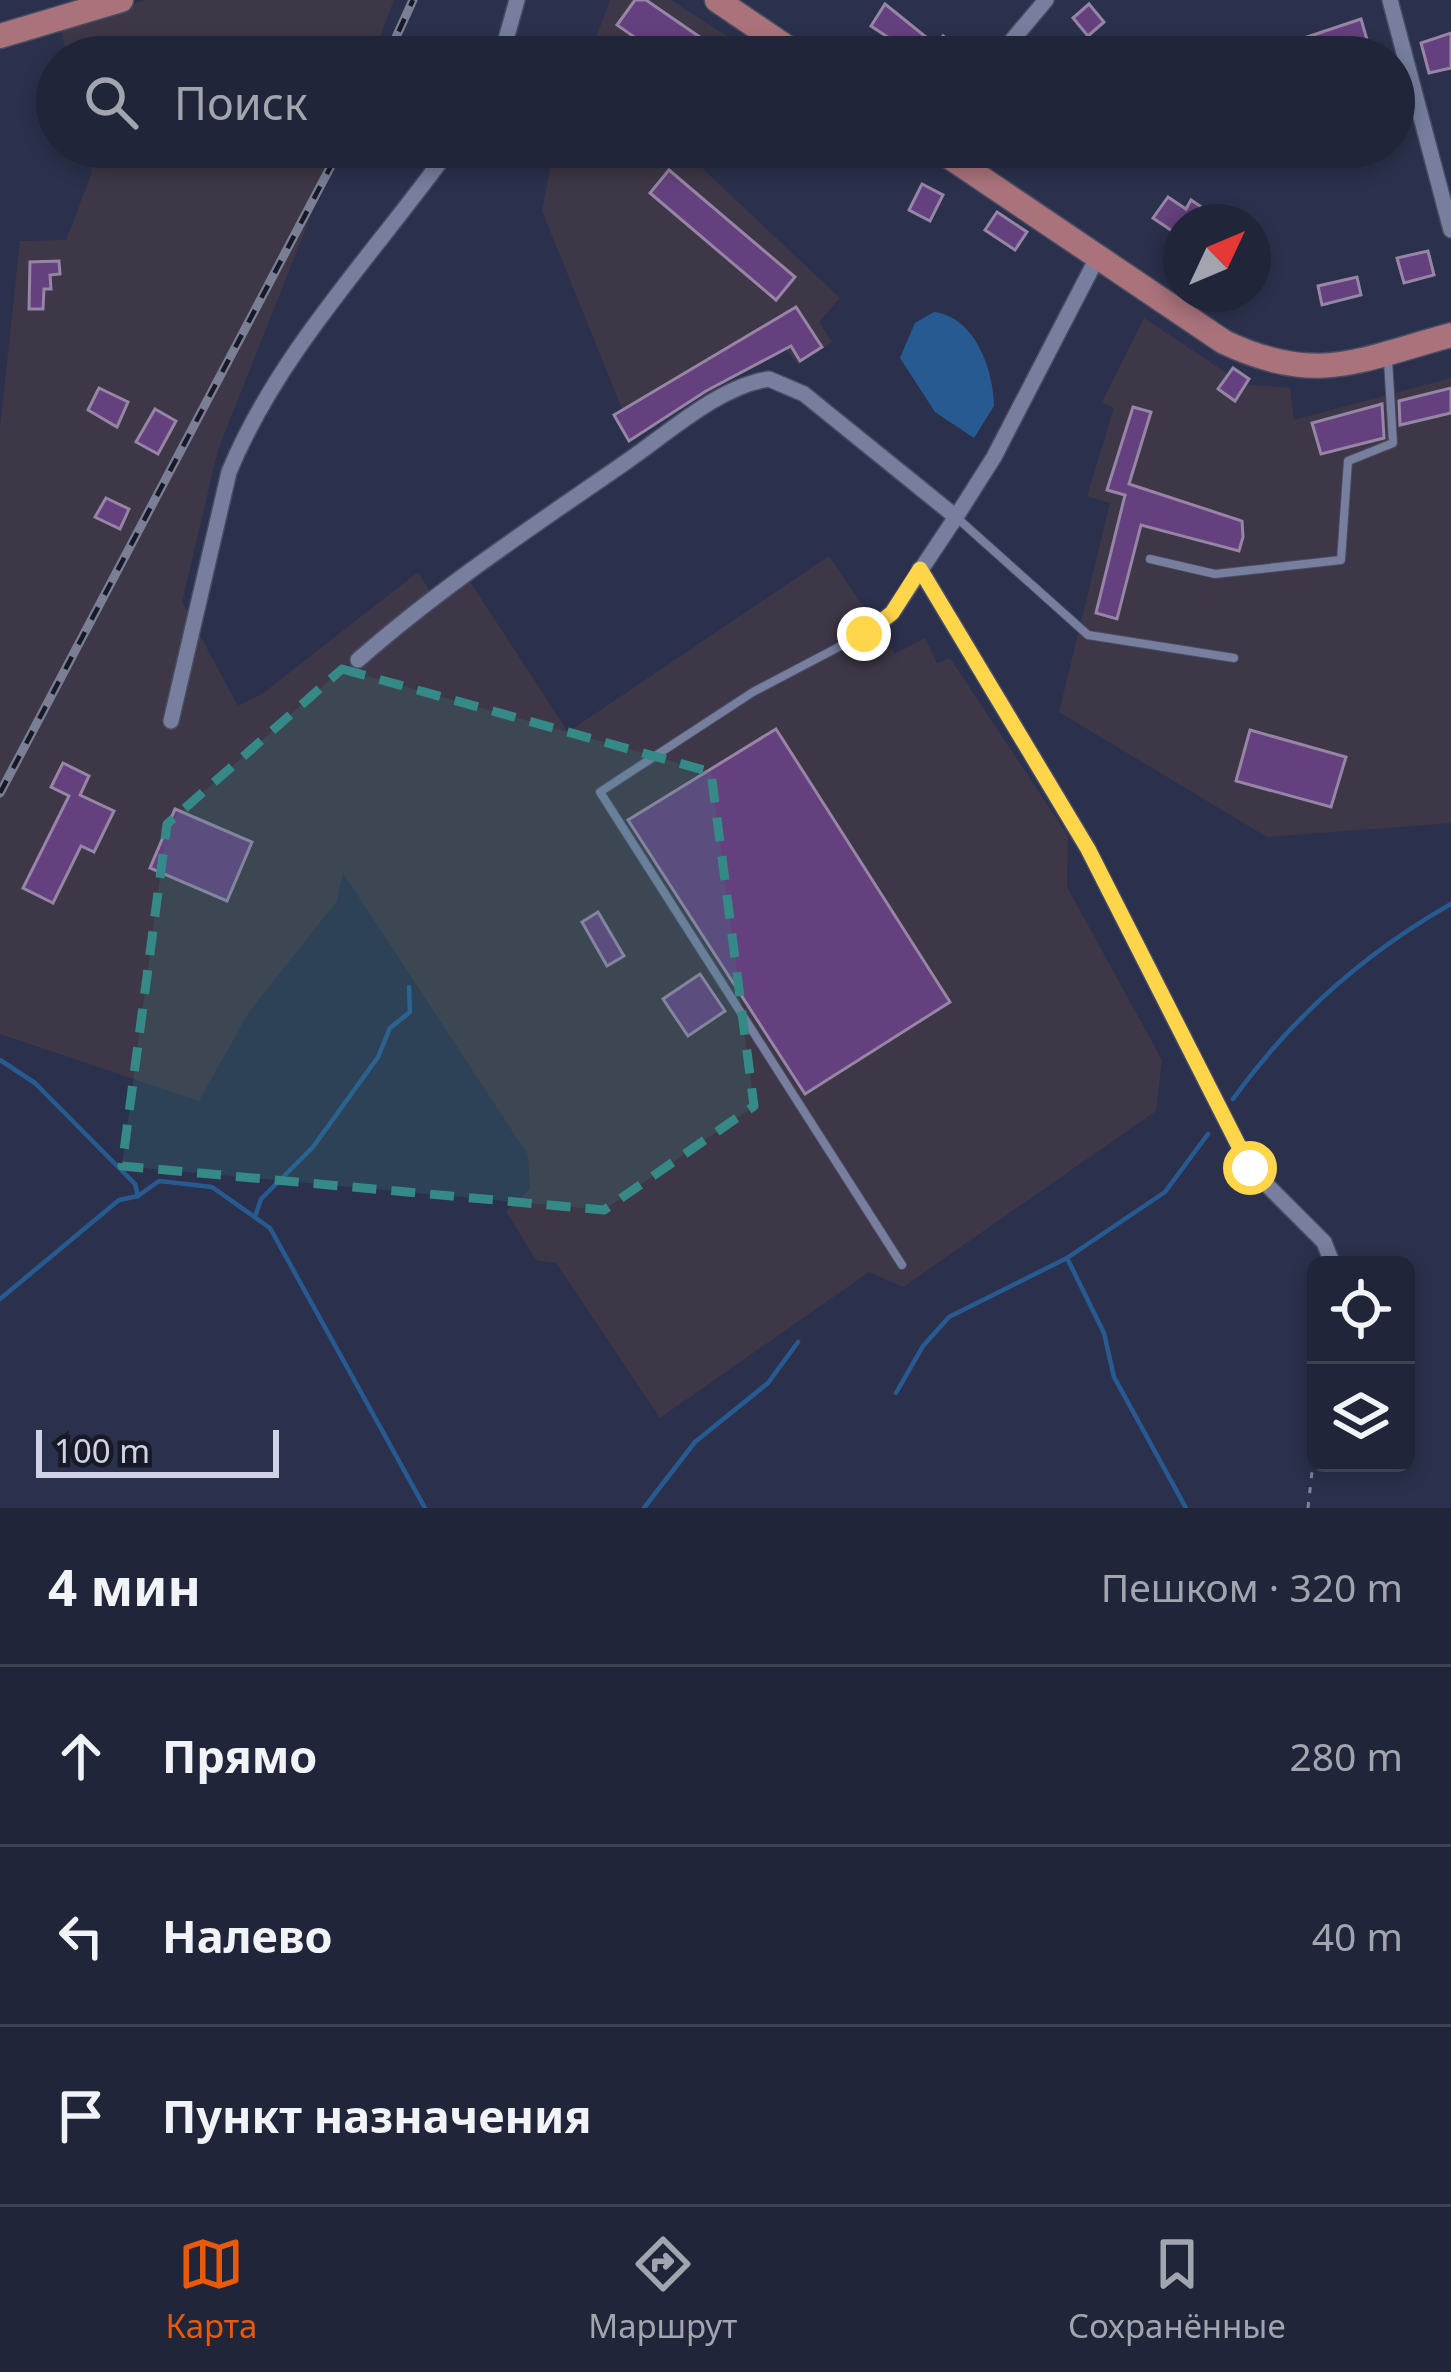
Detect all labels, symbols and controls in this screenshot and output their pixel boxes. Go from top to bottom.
search box [36,36,1415,168]
icon: search [78,69,144,135]
text: Поиск [174,72,308,133]
north arrow [1163,204,1271,312]
route end [837,607,891,661]
route start [1223,1141,1277,1195]
map controls [1307,1256,1415,1472]
button: locate [1307,1256,1415,1364]
button: layers [1307,1364,1415,1472]
scale bar [36,1424,279,1477]
text: 100 m [54,1428,150,1473]
text: 4 мин [48,1551,201,1621]
text: Пешком · 320 m [1101,1560,1403,1613]
icon: ahead [48,1723,114,1789]
text: Прямо [162,1725,317,1786]
text: 280 m [1289,1729,1403,1782]
icon: left [48,1903,114,1969]
text: Налево [162,1905,333,1966]
text: 40 m [1312,1909,1403,1962]
icon: arrive [48,2083,114,2149]
text: Пункт назначения [162,2085,592,2146]
tab: Карта [165,2231,257,2348]
tab: Маршрут [588,2231,737,2348]
tab: Сохранённые [1068,2231,1286,2348]

